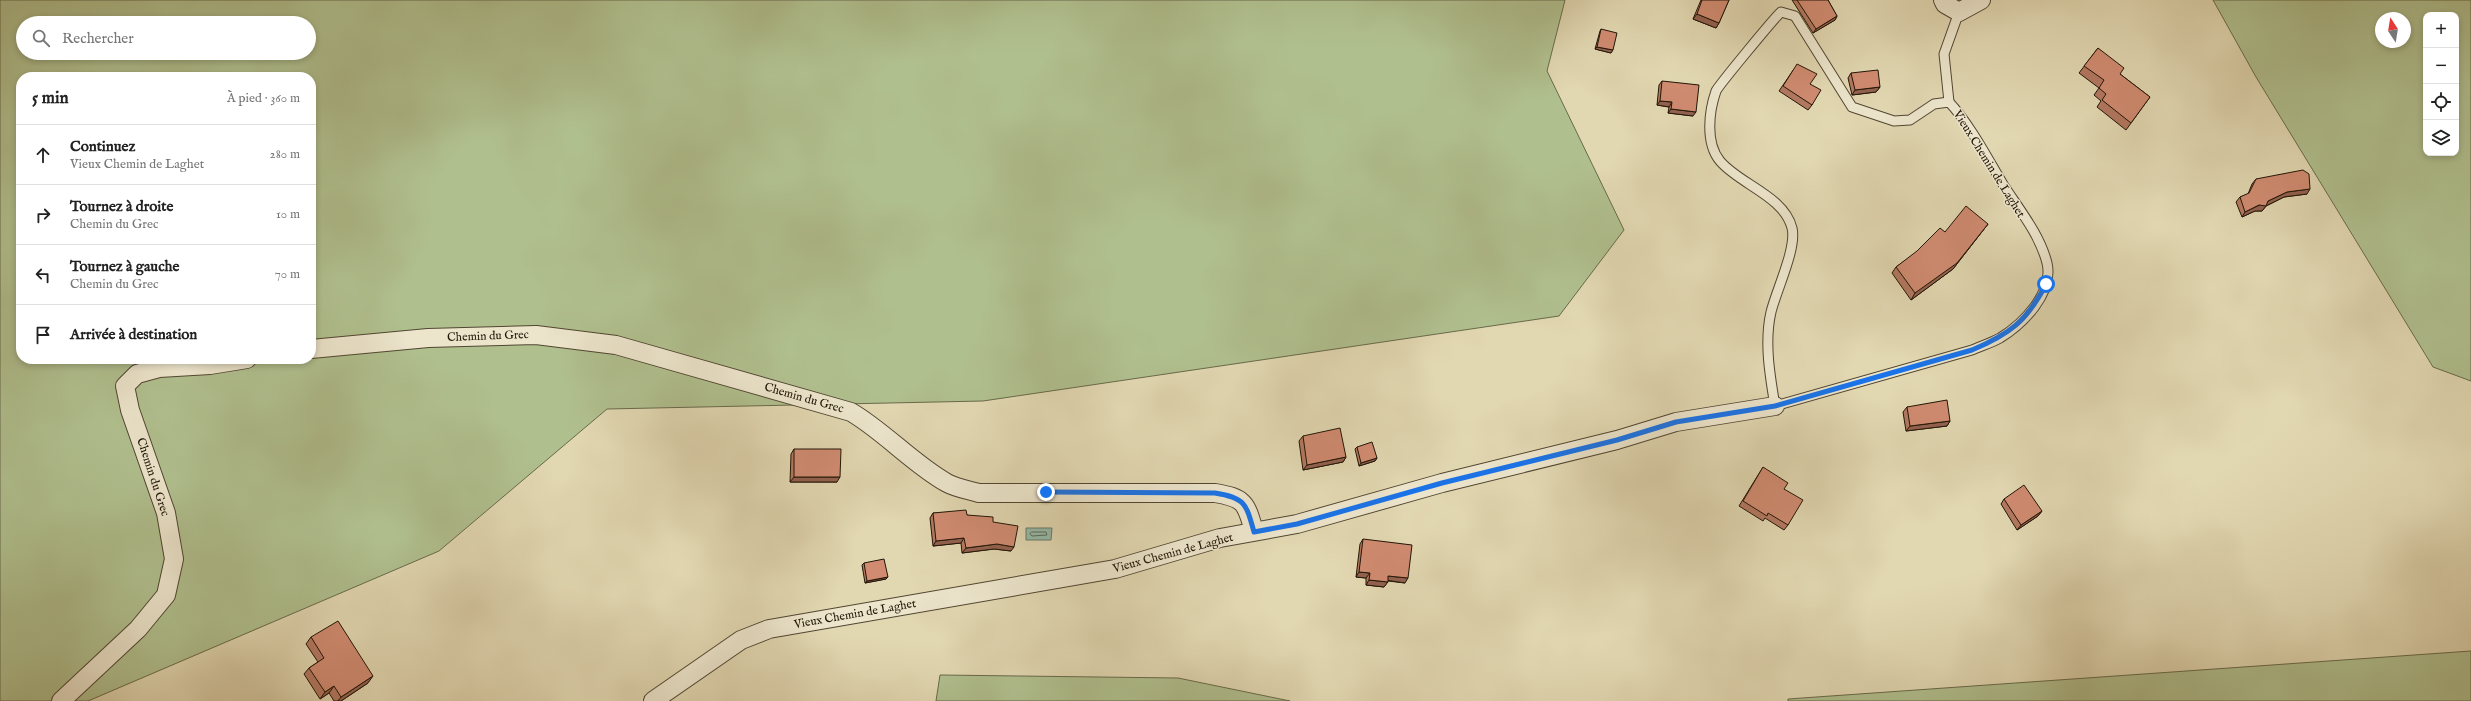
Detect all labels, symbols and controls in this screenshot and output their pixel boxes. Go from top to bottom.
north arrow [2375,12,2411,48]
map controls [2423,12,2459,156]
button: + [2423,12,2459,48]
search box [16,16,316,60]
icon: search [30,27,52,49]
text: Rechercher [62,29,134,48]
button: − [2423,48,2459,84]
button: locate [2423,84,2459,120]
text: 5 min [32,88,69,109]
text: À pied · 360 m [227,90,300,107]
street label: Vieux Chemin de Laghet [1949,107,2028,220]
button: layers [2423,120,2459,156]
text: Continuez [70,137,135,156]
icon: ahead [32,144,54,166]
text: 280 m [270,146,300,163]
text: Vieux Chemin de Laghet [70,156,204,173]
text: Tournez à droite [70,197,173,216]
icon: right [32,204,54,226]
text: 10 m [276,206,300,223]
text: Chemin du Grec [70,216,159,233]
text: Tournez à gauche [70,257,179,276]
icon: left [32,264,54,286]
text: 70 m [275,266,300,283]
route start [2037,275,2055,293]
text: Chemin du Grec [70,276,159,293]
icon: arrive [32,324,54,346]
text: Arrivée à destination [70,325,197,344]
street label: Chemin du Grec [447,327,529,345]
street label: Chemin du Grec [763,380,845,416]
street label: Chemin du Grec [133,436,173,518]
route end [1037,483,1055,501]
street label: Vieux Chemin de Laghet [1110,530,1235,577]
street label: Vieux Chemin de Laghet [792,596,917,632]

